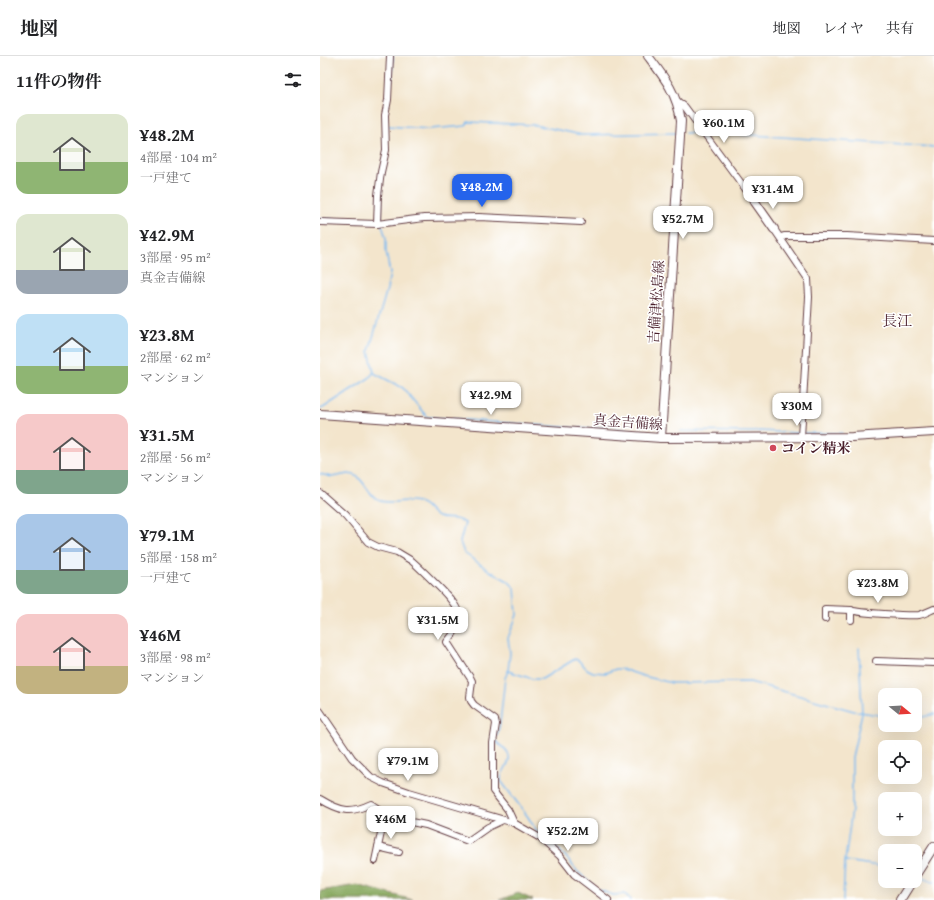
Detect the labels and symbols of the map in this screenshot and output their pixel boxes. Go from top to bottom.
pin: ¥60.1M [691,110,757,144]
pin: ¥48.2M [449,174,515,208]
pin: ¥31.4M [740,176,806,210]
pin: ¥52.7M [650,206,716,240]
street label: 吉備津松島線 [643,259,669,345]
district label: 長江 [882,310,912,331]
pin: ¥42.9M [458,382,524,416]
pin: ¥30M [773,393,821,427]
street label: 真金吉備線 [592,410,664,434]
place label: コイン精米 [781,438,851,458]
marker: コイン精米 [768,443,778,453]
pin: ¥23.8M [845,570,911,604]
pin: ¥31.5M [405,607,471,641]
north arrow [878,688,922,732]
pin: ¥79.1M [375,748,441,782]
pin: ¥46M [367,806,415,840]
pin: ¥52.2M [535,818,601,852]

